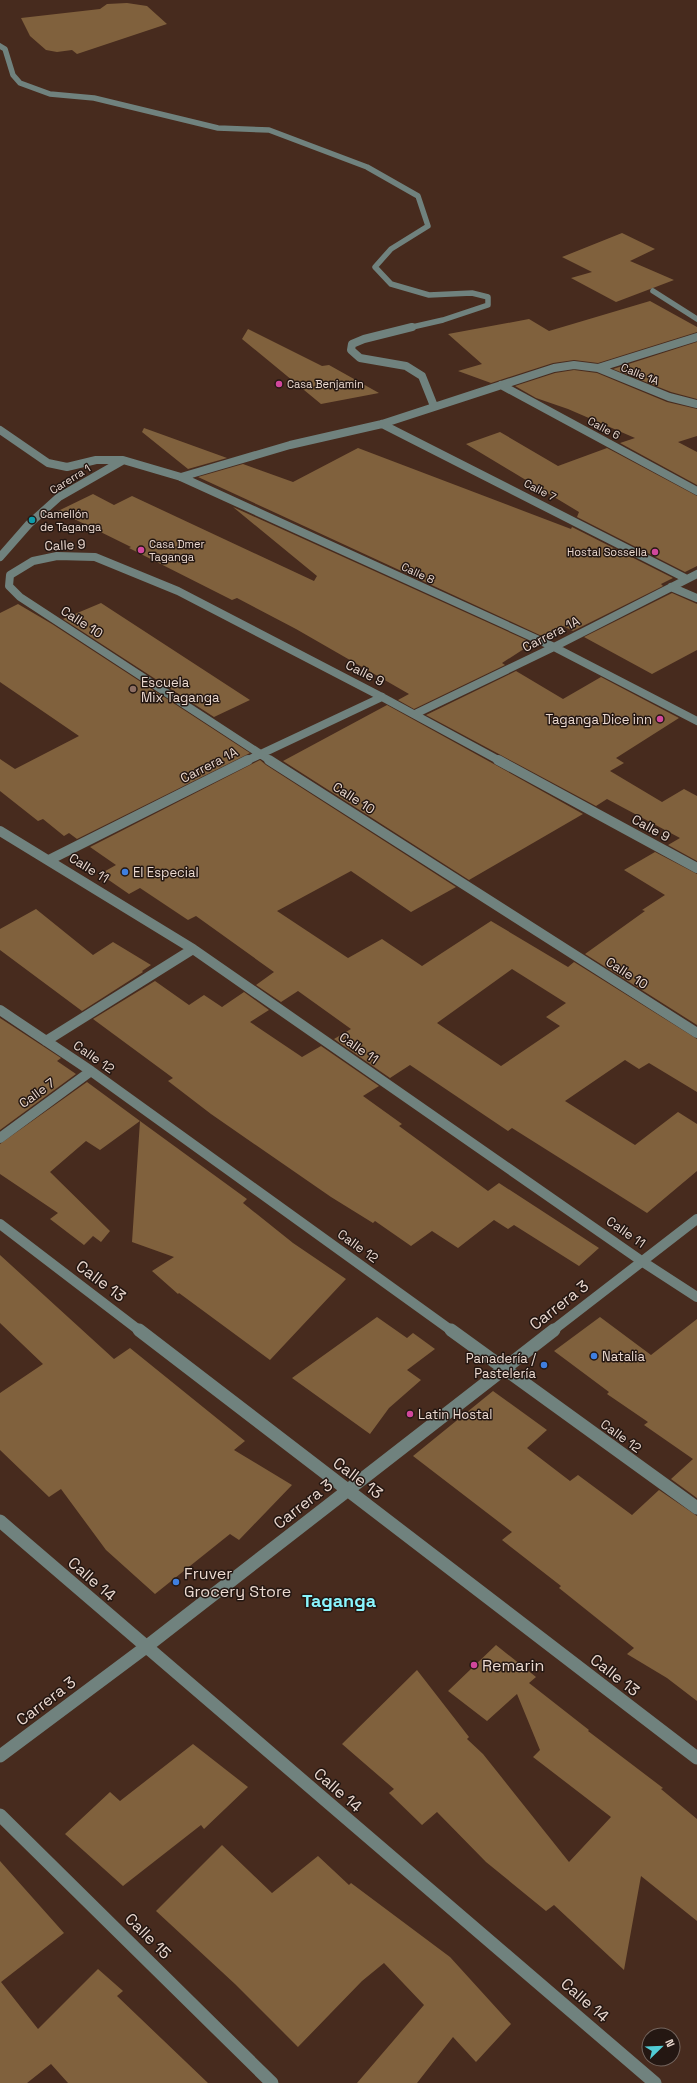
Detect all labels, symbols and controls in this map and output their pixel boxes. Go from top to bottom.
street label: Calle 1A [619,360,661,388]
place label: Casa Benjamin [287,377,364,391]
marker: Casa Benjamin [274,379,284,389]
street label: Calle 6 [585,414,623,442]
street label: Carerra 1 [47,461,93,497]
street label: Calle 7 [522,476,558,504]
place label: Camellón de Taganga [40,507,102,534]
marker: Camellón de Taganga [27,515,37,525]
street label: Calle 9 [44,535,86,555]
place label: Casa Dmer Taganga [149,537,205,564]
marker: Casa Dmer Taganga [136,545,146,555]
place label: Hostal Sossella [567,545,648,559]
marker: Hostal Sossella [650,547,660,557]
street label: Calle 8 [399,559,437,587]
street label: Calle 10 [58,602,106,642]
street label: Carrera 1A [519,612,583,656]
street label: Calle 9 [343,656,387,690]
place label: Escuela Mix Taganga [141,674,220,706]
marker: Escuela Mix Taganga [128,684,138,694]
place label: Taganga Dice inn [546,711,652,728]
marker: Taganga Dice inn [655,714,665,724]
street label: Carrera 1A [177,743,241,787]
street label: Calle 10 [330,778,378,818]
street label: Calle 9 [629,811,673,845]
street label: Calle 11 [66,849,112,887]
place label: El Especial [133,864,199,881]
marker: El Especial [120,867,130,877]
street label: Calle 10 [603,953,651,993]
street label: Calle 11 [336,1028,382,1068]
street label: Calle 12 [70,1037,118,1077]
street label: Calle 7 [16,1074,58,1112]
street label: Calle 11 [603,1212,649,1252]
street label: Calle 12 [334,1225,382,1267]
street label: Calle 13 [72,1255,130,1307]
street label: Carrera 3 [525,1275,593,1335]
place label: Natalia [602,1348,645,1365]
place label: Panadería / Pastelería [466,1350,537,1382]
marker: Natalia [589,1351,599,1361]
marker: Panadería / Pastelería [539,1360,549,1370]
place label: Latin Hostal [418,1406,493,1423]
marker: Latin Hostal [405,1409,415,1419]
street label: Calle 12 [597,1415,645,1457]
street label: Calle 13 [329,1452,387,1504]
street label: Carrera 3 [269,1474,337,1534]
street label: Calle 14 [63,1552,121,1606]
place label: Fruver Grocery Store [184,1563,291,1602]
marker: Fruver Grocery Store [171,1577,181,1587]
district label: Taganga [302,1589,377,1612]
street label: Calle 13 [586,1649,644,1701]
place label: Remarin [482,1655,544,1676]
marker: Remarin [469,1660,479,1670]
street label: Carrera 3 [12,1672,80,1730]
street label: Calle 14 [309,1763,367,1817]
street label: Calle 15 [120,1908,176,1964]
street label: Calle 14 [556,1973,614,2027]
north arrow [641,2027,681,2067]
text: N [662,2037,678,2049]

